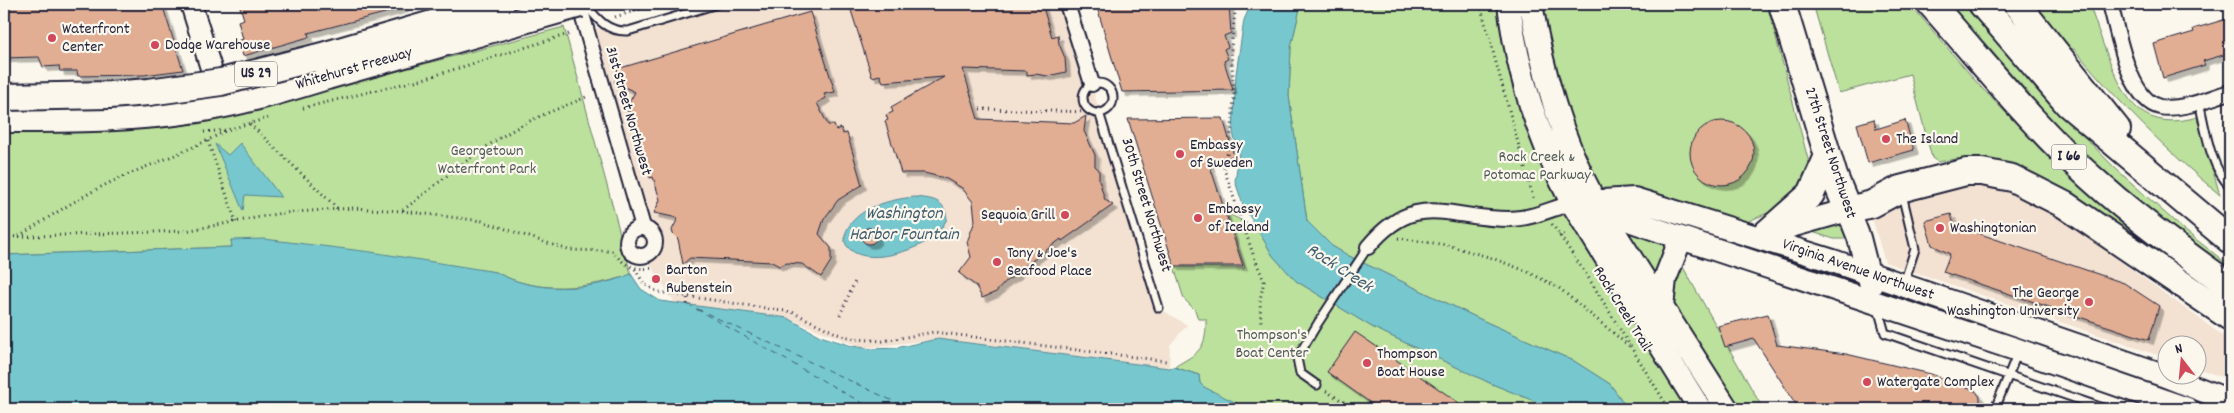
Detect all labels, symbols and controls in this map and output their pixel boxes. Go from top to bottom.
place label: Waterfront Center [62,18,130,59]
marker: Waterfront Center [46,32,58,44]
place label: Dodge Warehouse [165,34,270,57]
marker: Dodge Warehouse [149,39,161,51]
street label: Whitehurst Freeway [293,41,415,97]
street label: 31st Street Northwest [599,44,657,178]
road number: US 29 [235,62,277,86]
street label: 27th Street Northwest [1798,84,1862,222]
place label: The Island [1896,128,1958,151]
marker: The Island [1880,133,1892,145]
place label: Embassy of Sweden [1190,134,1253,175]
street label: 30th Street Northwest [1115,135,1177,275]
park label: Georgetown Waterfront Park [438,140,536,181]
road number: I 66 [2052,144,2086,170]
park label: Rock Creek & Potomac Parkway [1483,146,1591,187]
marker: Embassy of Sweden [1174,148,1186,160]
place label: Embassy of Iceland [1208,198,1269,239]
water label: Washington Harbor Fountain [849,202,960,248]
place label: Sequoia Grill [981,204,1055,227]
marker: Sequoia Grill [1059,209,1071,221]
marker: Embassy of Iceland [1192,212,1204,224]
place label: Washingtonian [1950,217,2036,240]
marker: Washingtonian [1934,222,1946,234]
street label: Virginia Avenue Northwest [1779,233,1937,307]
water label: Rock Creek [1301,238,1378,301]
place label: Tony & Joe's Seafood Place [1007,242,1092,283]
marker: Tony & Joe's Seafood Place [991,256,1003,268]
place label: Barton Rubenstein [666,259,732,300]
street label: Rock Creek Trail [1587,262,1657,356]
marker: Barton Rubenstein [650,273,662,285]
place label: The George Washington University [1947,282,2080,323]
marker: The George Washington University [2083,296,2095,308]
park label: Thompson's Boat Center [1236,324,1309,365]
north arrow [2156,336,2206,386]
text: N [2173,339,2185,360]
place label: Thompson Boat House [1377,343,1445,384]
marker: Thompson Boat House [1361,357,1373,369]
place label: Watergate Complex [1877,371,1994,394]
marker: Watergate Complex [1861,376,1873,388]

